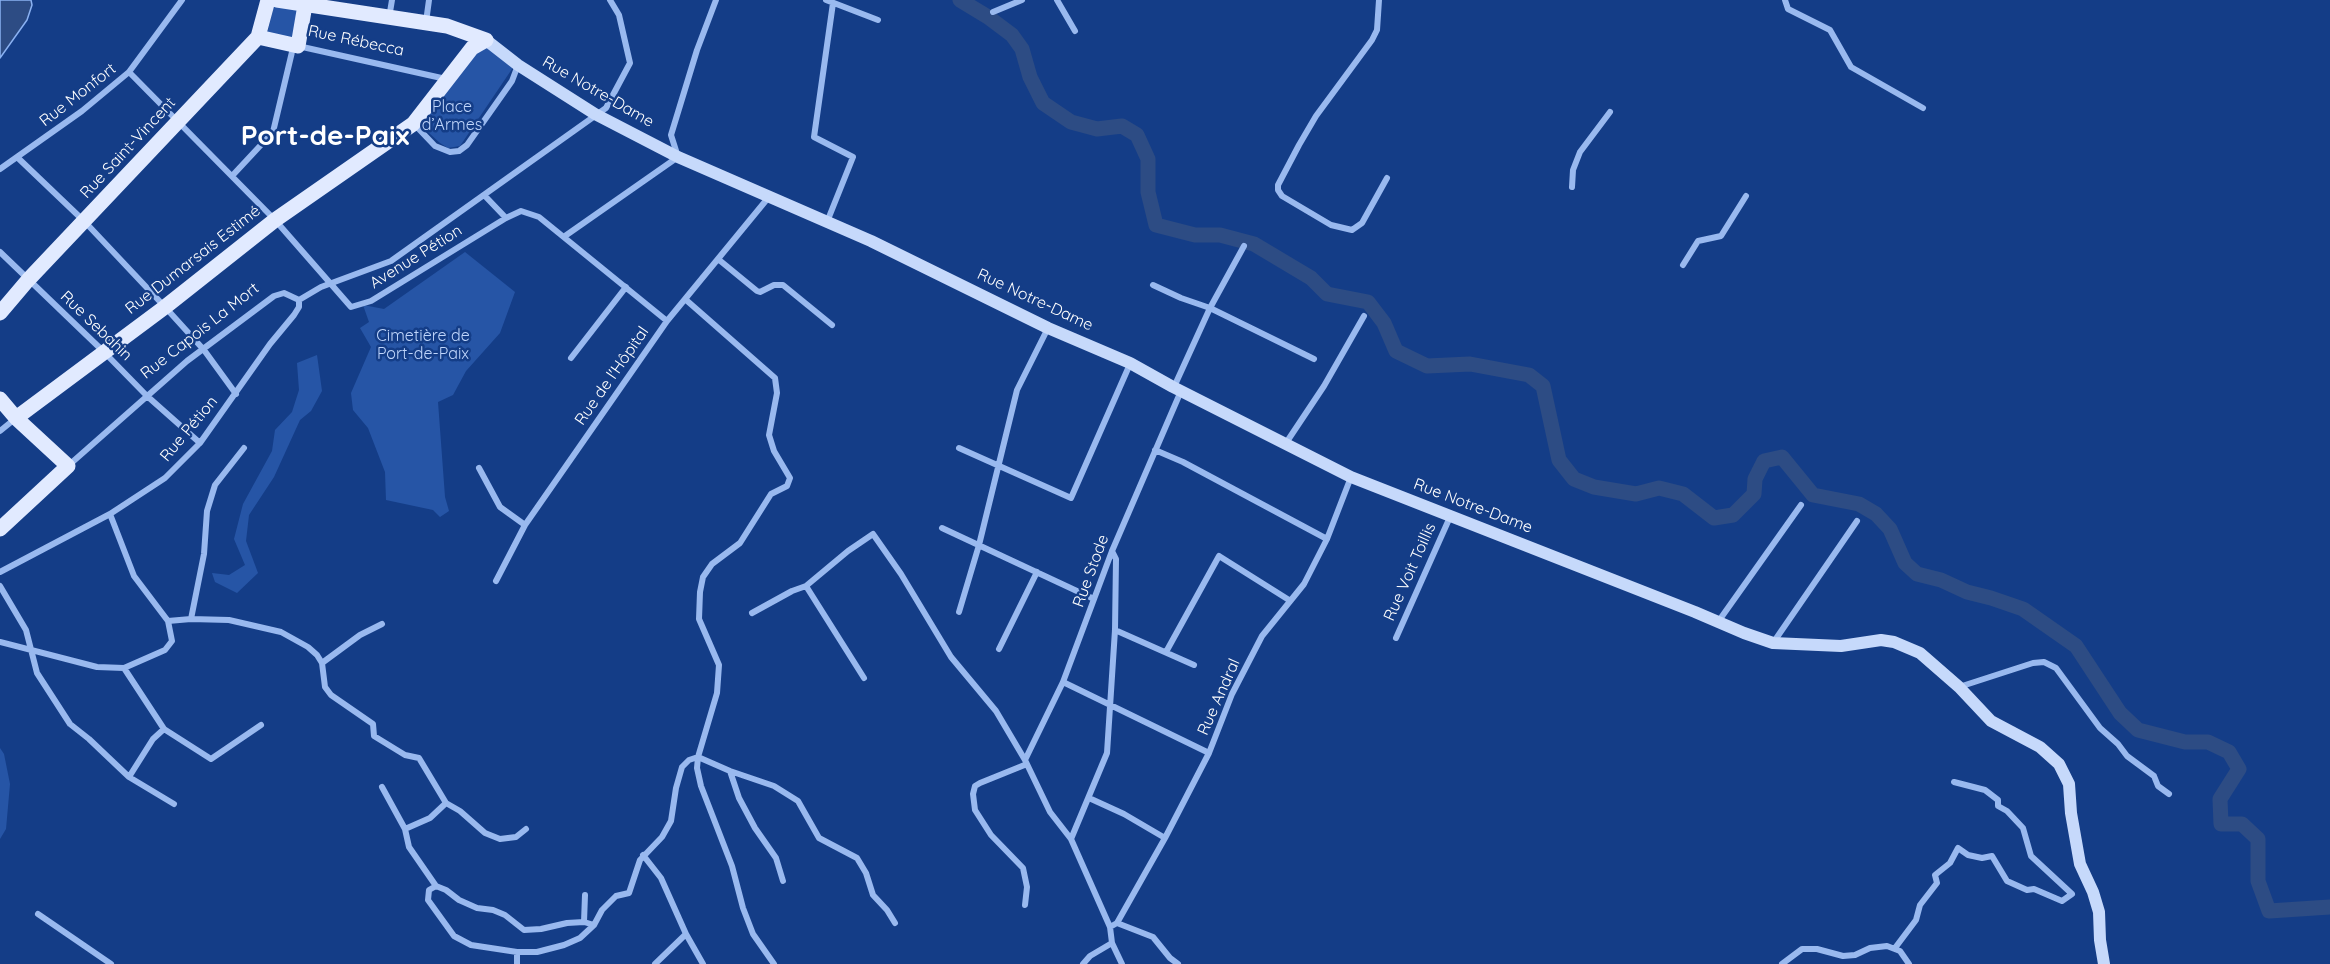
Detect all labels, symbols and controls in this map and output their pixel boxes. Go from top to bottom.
street label: Rue Rébecca [306,21,406,61]
street label: Rue Notre-Dame [539,52,657,132]
street label: Rue Monfort [36,59,120,131]
street label: Rue Saint-Vincent [76,93,180,203]
park label: Place d’Armes [422,97,482,135]
district label: Port-de-Paix [241,120,409,154]
street label: Rue Dumarsais Estimé [122,201,264,319]
street label: Avenue Pétion [366,221,466,293]
street label: Rue Notre-Dame [974,265,1096,335]
street label: Rue Capois La Mort [137,279,263,383]
street label: Rue Sebahin [56,287,136,365]
street label: Rue de l'Hôpital [571,323,653,429]
park label: Cimetière de Port-de-Paix [376,326,470,364]
street label: Rue Pétion [156,392,222,466]
street label: Rue Notre-Dame [1411,475,1535,537]
street label: Rue Voit Toillis [1380,520,1440,624]
street label: Rue Stode [1069,532,1113,610]
street label: Rue Andral [1194,656,1244,738]

